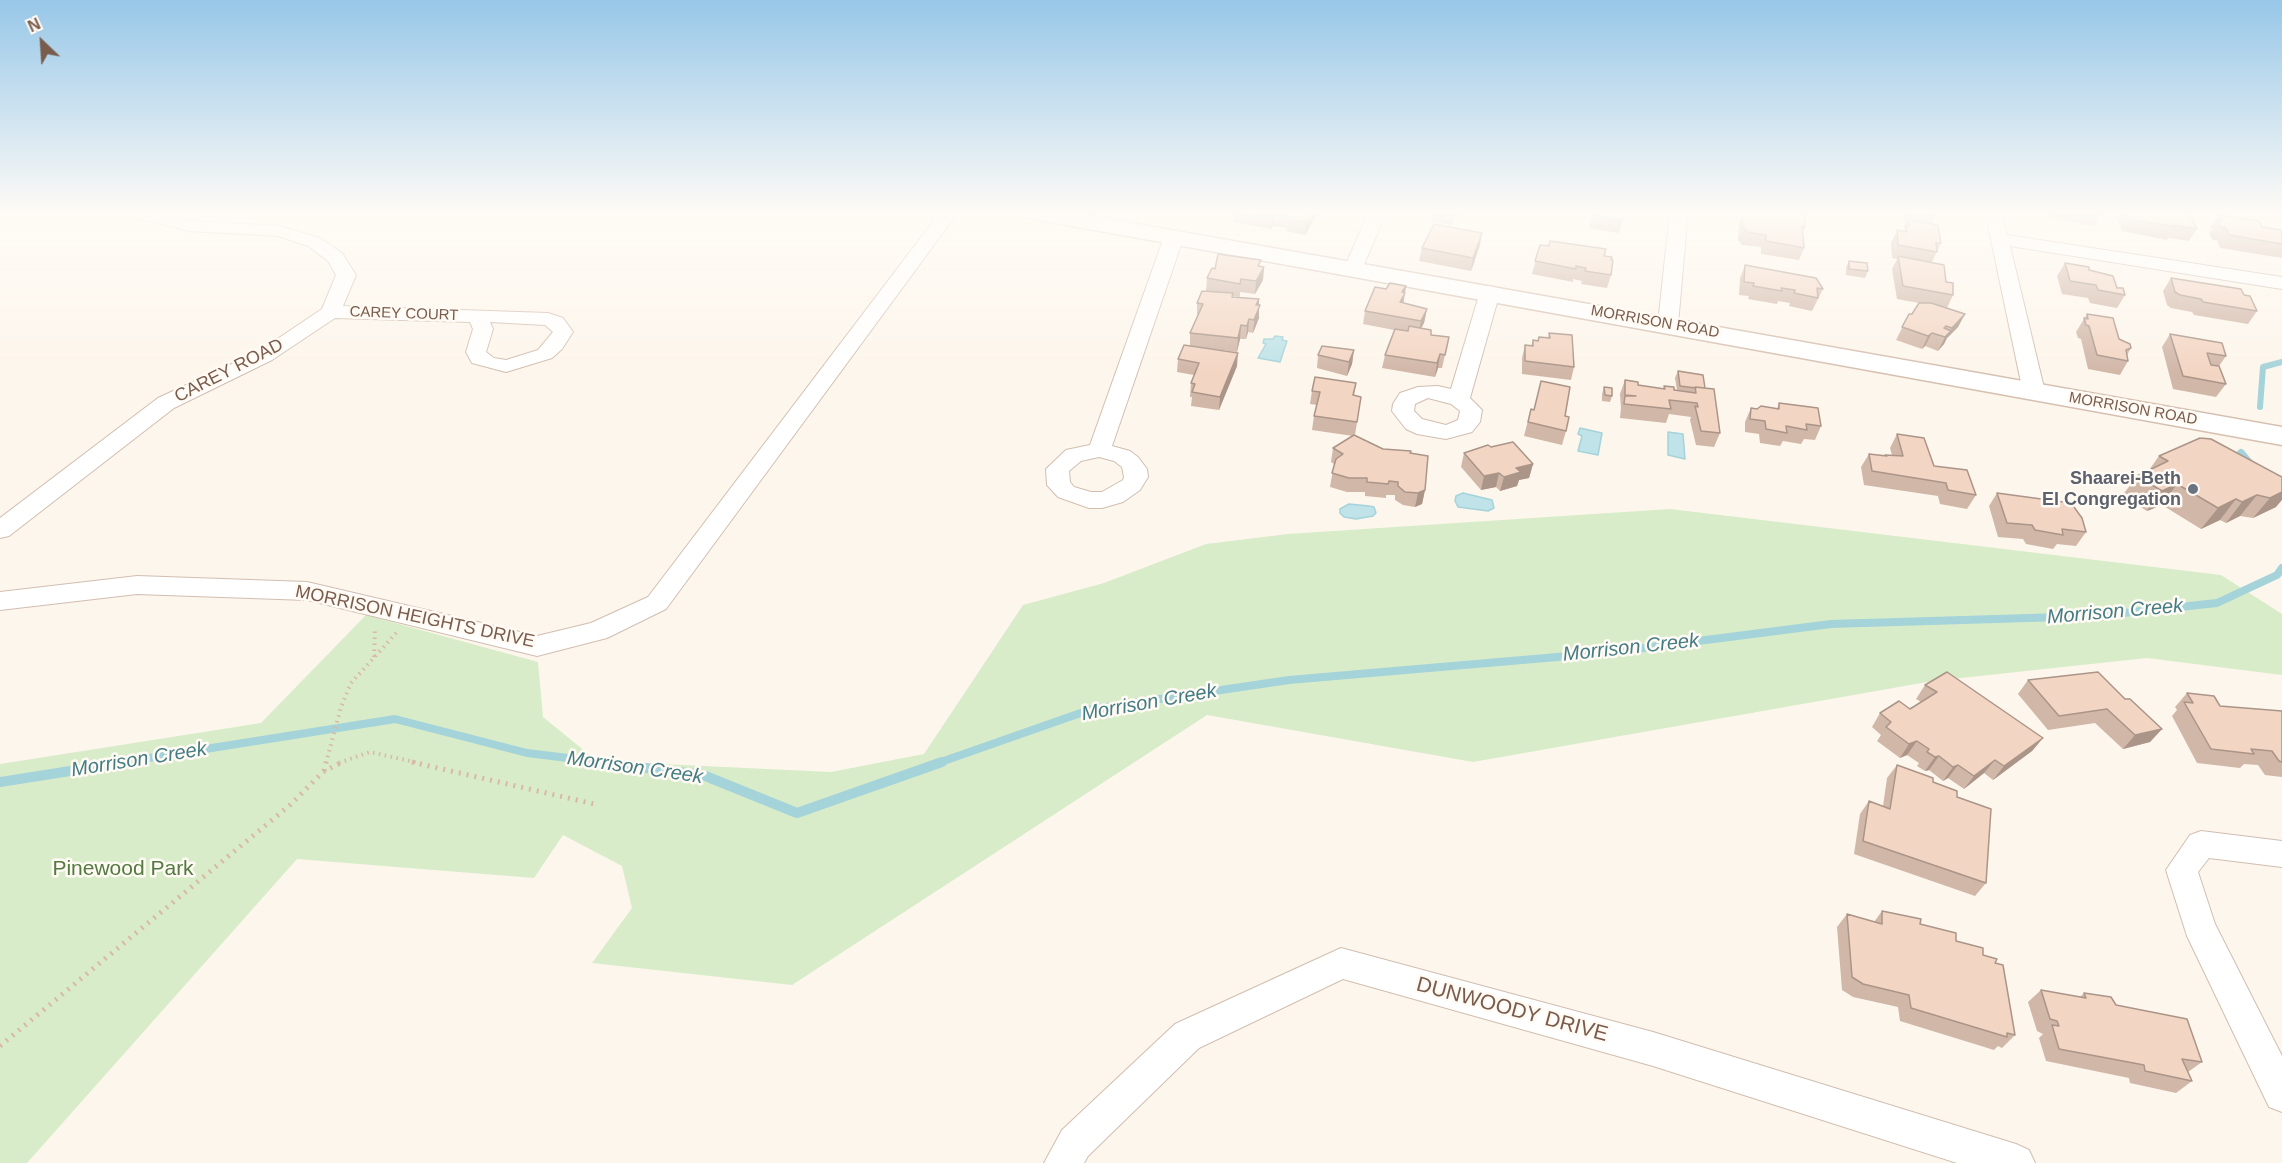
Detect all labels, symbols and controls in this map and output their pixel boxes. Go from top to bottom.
north arrow [12,12,72,72]
text: N [25,15,43,35]
street label: MORRISON ROAD [1589,302,1721,342]
street label: CAREY COURT [349,303,459,325]
street label: CAREY ROAD [171,334,287,408]
street label: MORRISON ROAD [2067,389,2199,429]
place label: Shaarei-Beth El Congregation [2042,468,2181,510]
marker: Shaarei-Beth El Congregation [2186,482,2200,496]
street label: MORRISON HEIGHTS DRIVE [293,581,537,653]
water label: Morrison Creek [2046,594,2184,630]
water label: Morrison Creek [1562,629,1700,667]
water label: Morrison Creek [1080,679,1218,727]
water label: Morrison Creek [70,737,208,783]
water label: Morrison Creek [566,747,704,789]
park label: Pinewood Park [52,856,194,882]
street label: DUNWOODY DRIVE [1414,972,1610,1048]

